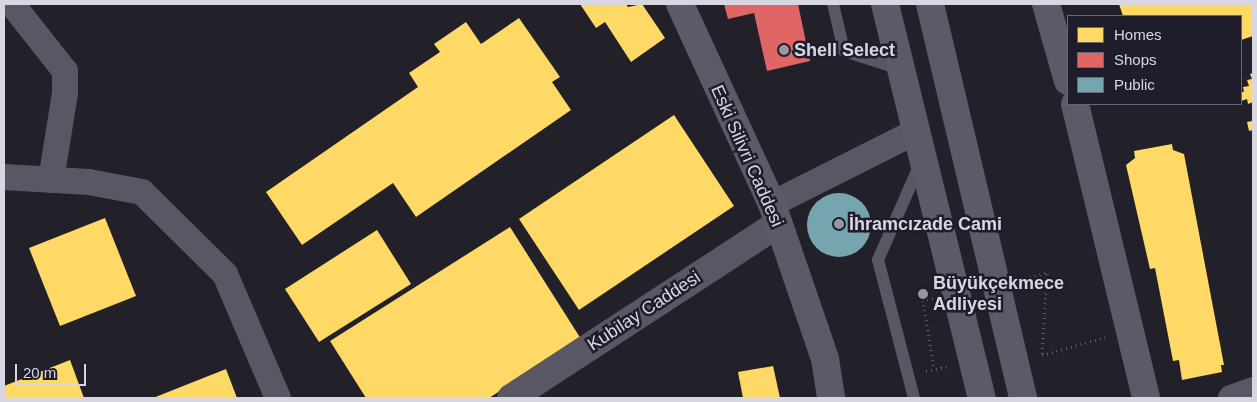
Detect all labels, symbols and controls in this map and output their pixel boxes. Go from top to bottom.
legend [1067,15,1242,105]
text: Homes [1114,26,1162,43]
place label: Shell Select [794,39,895,61]
marker: Shell Select [778,44,790,56]
text: Shops [1114,51,1157,68]
text: Public [1114,76,1155,93]
street label: Eski Silivri Caddesi [706,82,788,230]
place label: İhramcızade Cami [849,213,1002,235]
marker: İhramcızade Cami [833,218,845,230]
street label: Kubilay Caddesi [584,267,704,355]
place label: Büyükçekmece Adliyesi [933,273,1064,316]
marker: Büyükçekmece Adliyesi [917,288,929,300]
scale bar [18,354,89,386]
text: 20 m [23,364,56,381]

